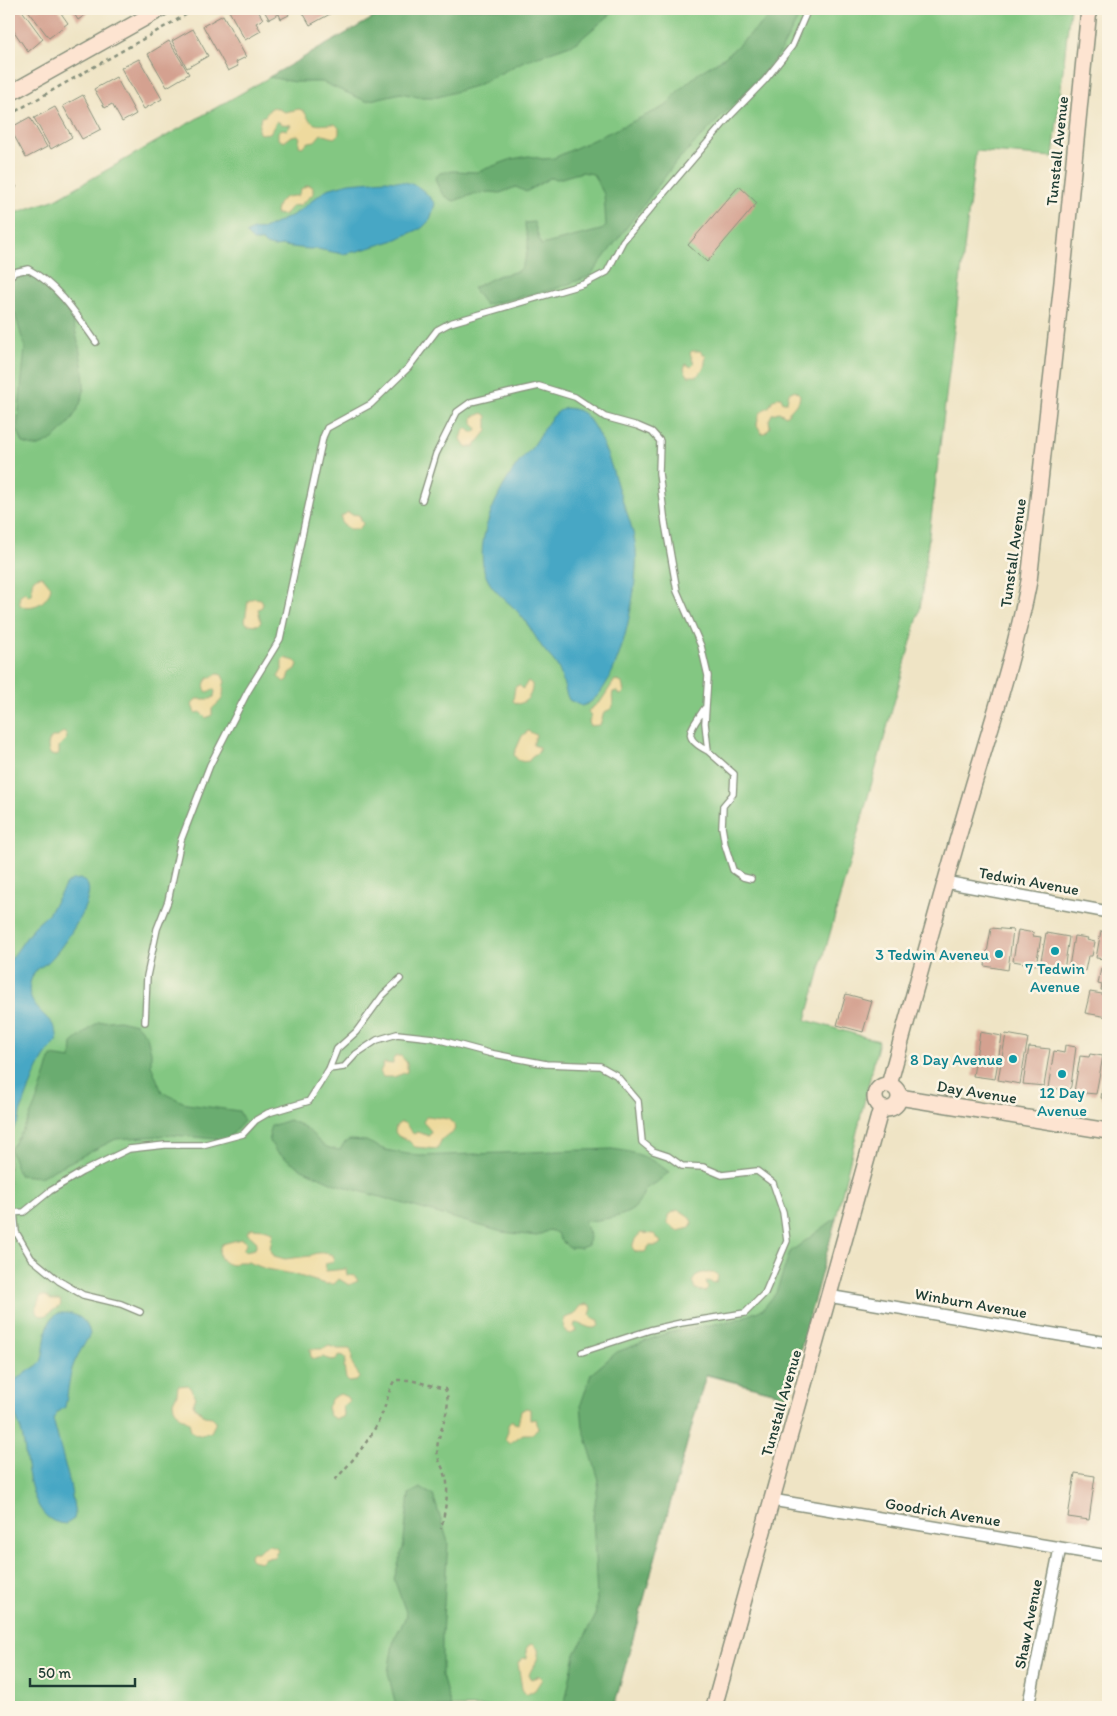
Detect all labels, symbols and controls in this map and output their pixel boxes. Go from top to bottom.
street label: Tunstall Avenue [1042,95,1072,207]
street label: Tunstall Avenue [996,497,1030,609]
street label: Tedwin Avenue [977,863,1081,899]
place label: 3 Tedwin Aveneu [875,945,989,964]
marker: 7 Tedwin Avenue [1049,945,1061,957]
marker: 3 Tedwin Aveneu [993,948,1005,960]
place label: 7 Tedwin Avenue [1025,959,1085,996]
place label: 8 Day Avenue [910,1050,1003,1069]
marker: 8 Day Avenue [1007,1053,1019,1065]
marker: 12 Day Avenue [1056,1068,1068,1080]
street label: Day Avenue [936,1076,1018,1108]
place label: 12 Day Avenue [1037,1083,1087,1120]
street label: Winburn Avenue [913,1284,1029,1322]
street label: Tunstall Avenue [757,1347,805,1459]
street label: Goodrich Avenue [884,1493,1002,1531]
street label: Shaw Avenue [1010,1577,1046,1671]
scale bar [30,1656,135,1688]
text: 50 m [38,1664,71,1682]

